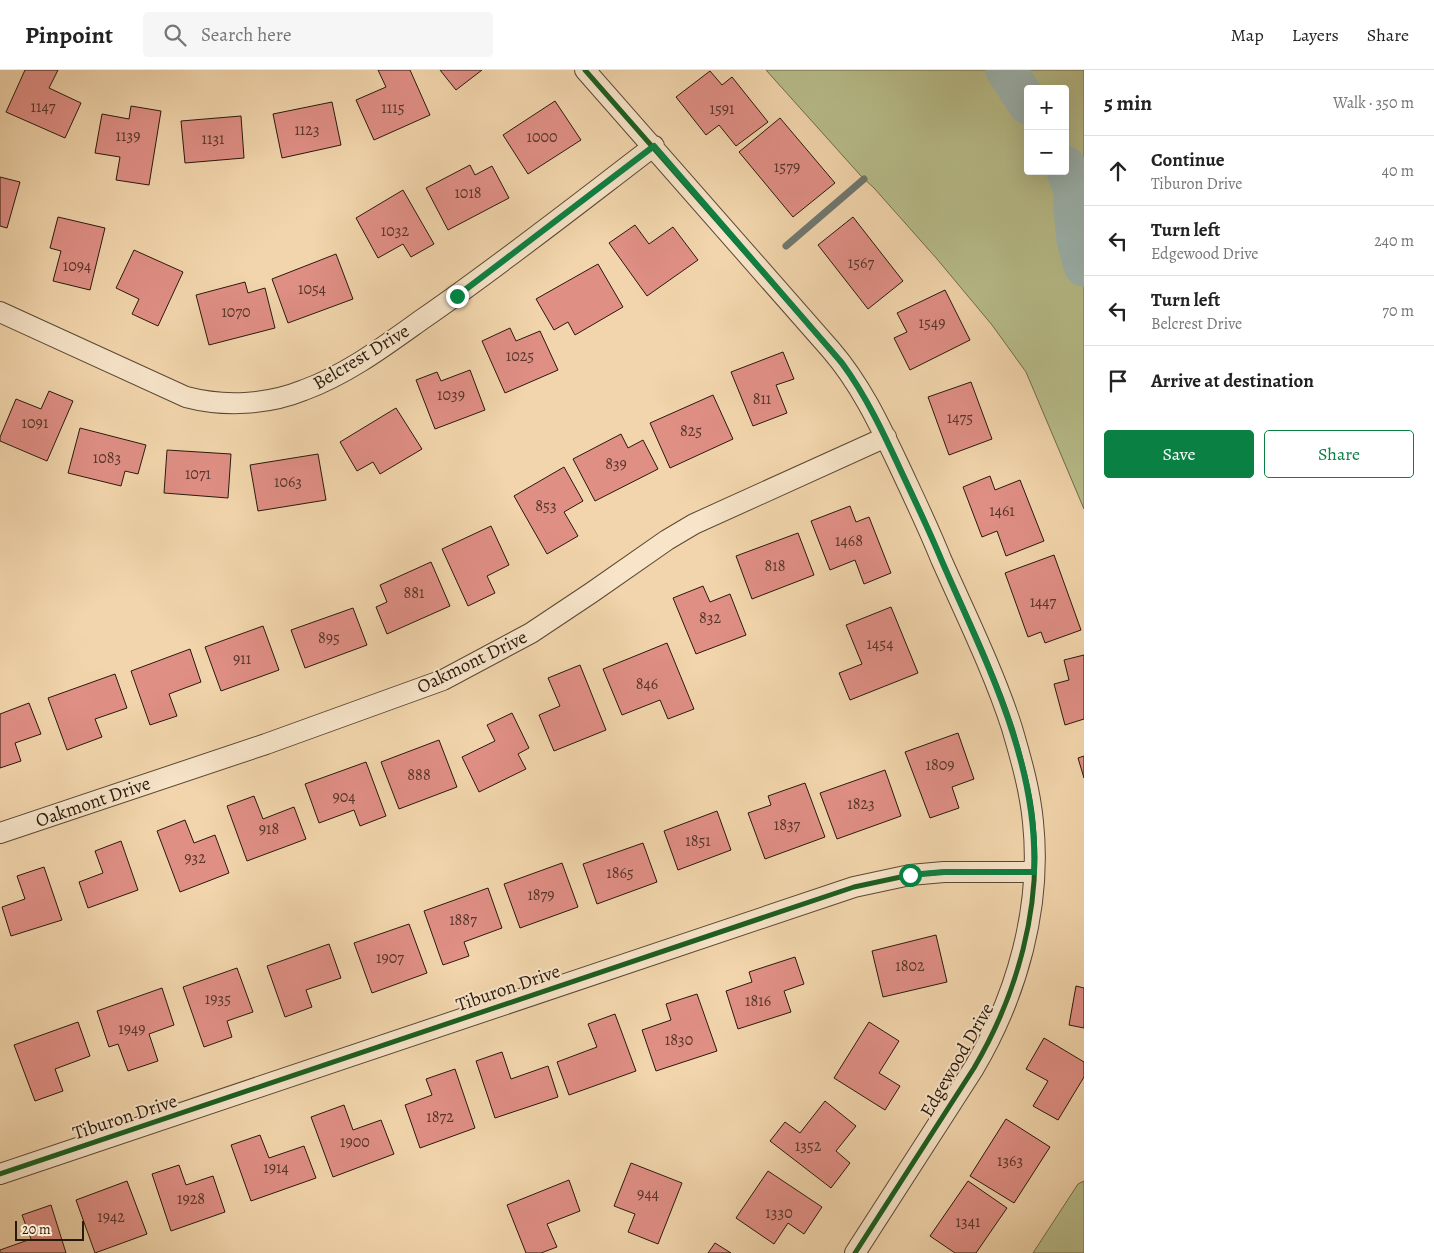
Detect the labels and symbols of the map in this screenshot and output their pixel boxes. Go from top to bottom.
house number: 1147 [31,96,56,118]
house number: 1115 [381,97,405,119]
house number: 1591 [709,98,735,120]
house number: 1123 [294,119,320,141]
house number: 1139 [116,125,140,147]
house number: 1000 [526,126,558,148]
house number: 1131 [201,128,225,150]
house number: 1579 [774,156,800,178]
house number: 1018 [454,182,482,204]
house number: 1032 [381,220,410,242]
house number: 1567 [848,252,875,274]
house number: 1094 [63,255,91,277]
house number: 1054 [298,278,326,300]
route end [446,285,469,308]
house number: 1070 [221,301,251,323]
house number: 1549 [919,312,945,334]
street label: Belcrest Drive [308,318,414,396]
house number: 1025 [506,345,534,367]
house number: 1039 [437,384,465,406]
house number: 811 [753,388,772,410]
house number: 1475 [947,407,973,429]
house number: 1091 [22,412,49,434]
house number: 825 [680,420,702,442]
house number: 1083 [93,447,121,469]
house number: 839 [605,453,627,475]
house number: 1071 [185,463,212,485]
house number: 1063 [274,471,302,493]
house number: 853 [535,495,557,517]
house number: 1461 [989,500,1015,522]
house number: 1468 [835,530,863,552]
house number: 818 [765,555,786,577]
house number: 881 [404,582,425,604]
house number: 1447 [1030,591,1057,613]
house number: 832 [699,607,721,629]
street label: Oakmont Drive [412,624,532,700]
house number: 895 [318,627,340,649]
house number: 1454 [867,633,893,655]
house number: 911 [233,648,252,670]
house number: 846 [636,673,658,695]
house number: 1809 [925,754,955,776]
house number: 888 [407,764,431,786]
street label: Oakmont Drive [32,770,154,834]
house number: 904 [332,786,356,808]
house number: 1823 [847,793,875,815]
house number: 1837 [774,814,801,836]
house number: 918 [259,818,279,840]
house number: 1851 [685,830,711,852]
house number: 932 [184,847,206,869]
house number: 1865 [606,862,634,884]
route start [899,864,922,887]
house number: 1879 [527,884,555,906]
house number: 1887 [449,909,477,931]
house number: 1907 [376,947,404,969]
house number: 1802 [895,955,925,977]
street label: Tiburon Drive [452,958,564,1018]
house number: 1935 [205,988,231,1010]
house number: 1816 [745,990,771,1012]
street label: Edgewood Drive [914,998,1000,1122]
house number: 1949 [118,1018,146,1040]
house number: 1830 [665,1029,693,1051]
street label: Tiburon Drive [69,1088,181,1146]
house number: 1872 [426,1106,454,1128]
house number: 1900 [340,1131,370,1153]
house number: 1352 [795,1135,822,1157]
house number: 1363 [997,1150,1023,1172]
house number: 1914 [263,1157,289,1179]
house number: 944 [637,1183,659,1205]
house number: 1928 [177,1188,205,1210]
house number: 1330 [765,1202,793,1224]
house number: 1942 [97,1206,125,1228]
house number: 1341 [956,1211,981,1233]
scale bar [15,1218,84,1241]

